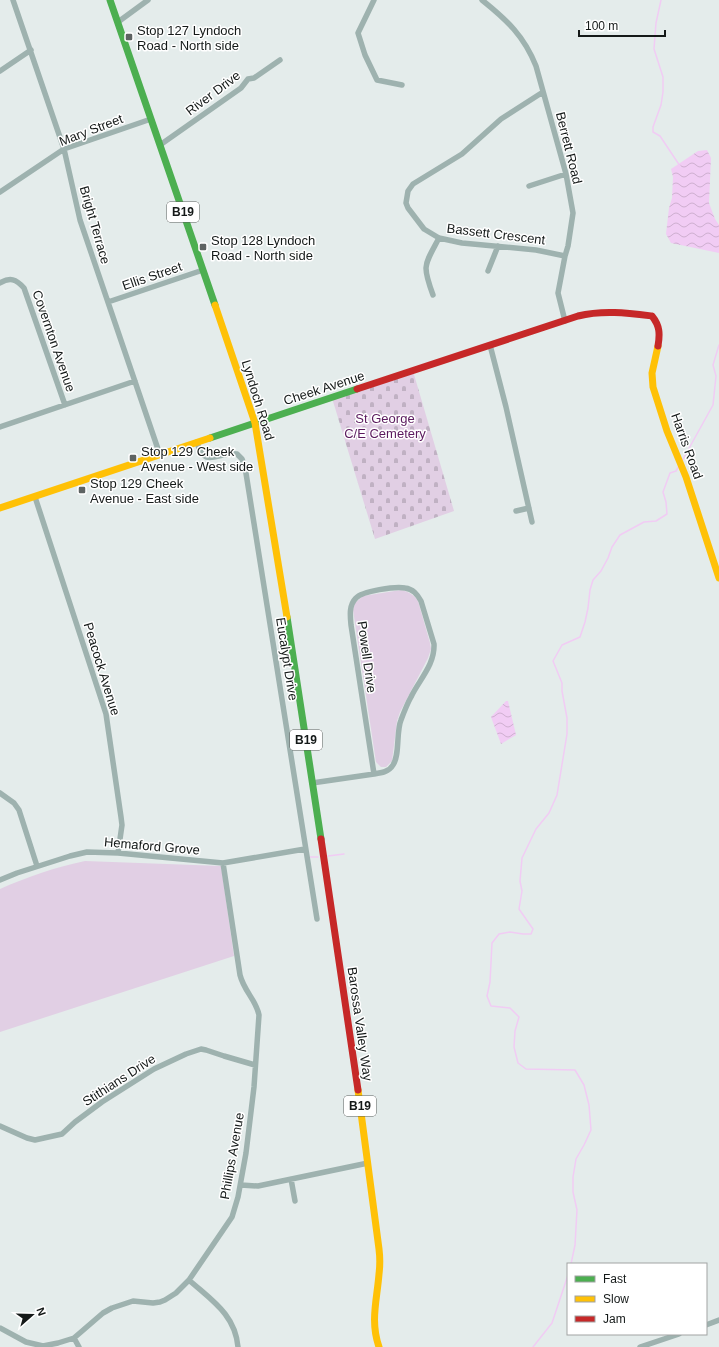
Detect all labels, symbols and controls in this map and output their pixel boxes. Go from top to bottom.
scale bar [579,12,665,38]
text: 100 m [585,19,618,33]
place label: Stop 127 Lyndoch Road - North side [137,23,241,53]
marker: Stop 127 Lyndoch Road - North side [124,32,134,42]
street label: River Drive [183,68,243,118]
street label: Berrett Road [553,110,585,186]
street label: Mary Street [57,111,125,149]
street label: Bright Terrace [77,184,113,266]
road number: B19 [167,202,199,222]
street label: Bassett Crescent [446,221,546,248]
place label: Stop 128 Lyndoch Road - North side [211,233,315,263]
marker: Stop 128 Lyndoch Road - North side [198,242,208,252]
street label: Ellis Street [120,259,184,293]
street label: Covernton Avenue [30,288,78,394]
street label: Lyndoch Road [239,358,277,442]
street label: Cheek Avenue [282,368,366,408]
park label: St George C/E Cemetery [344,411,426,441]
street label: Harris Road [668,411,706,481]
place label: Stop 129 Cheek Avenue - West side [141,444,253,474]
marker: Stop 129 Cheek Avenue - West side [128,453,138,463]
place label: Stop 129 Cheek Avenue - East side [90,476,199,506]
marker: Stop 129 Cheek Avenue - East side [77,485,87,495]
street label: Eucalypt Drive [273,616,301,702]
street label: Powell Drive [355,620,379,694]
street label: Peacock Avenue [81,621,123,717]
road number: B19 [290,730,322,750]
street label: Hemaford Grove [103,834,201,858]
street label: Barossa Valley Way [345,966,375,1082]
street label: Stithians Drive [80,1051,158,1109]
road number: B19 [344,1096,376,1116]
street label: Phillips Avenue [217,1111,247,1201]
legend [567,1263,707,1335]
text: Fast [603,1272,627,1286]
text: Slow [603,1292,629,1306]
north arrow [12,1295,52,1335]
text: N [34,1306,48,1317]
text: Jam [603,1312,626,1326]

